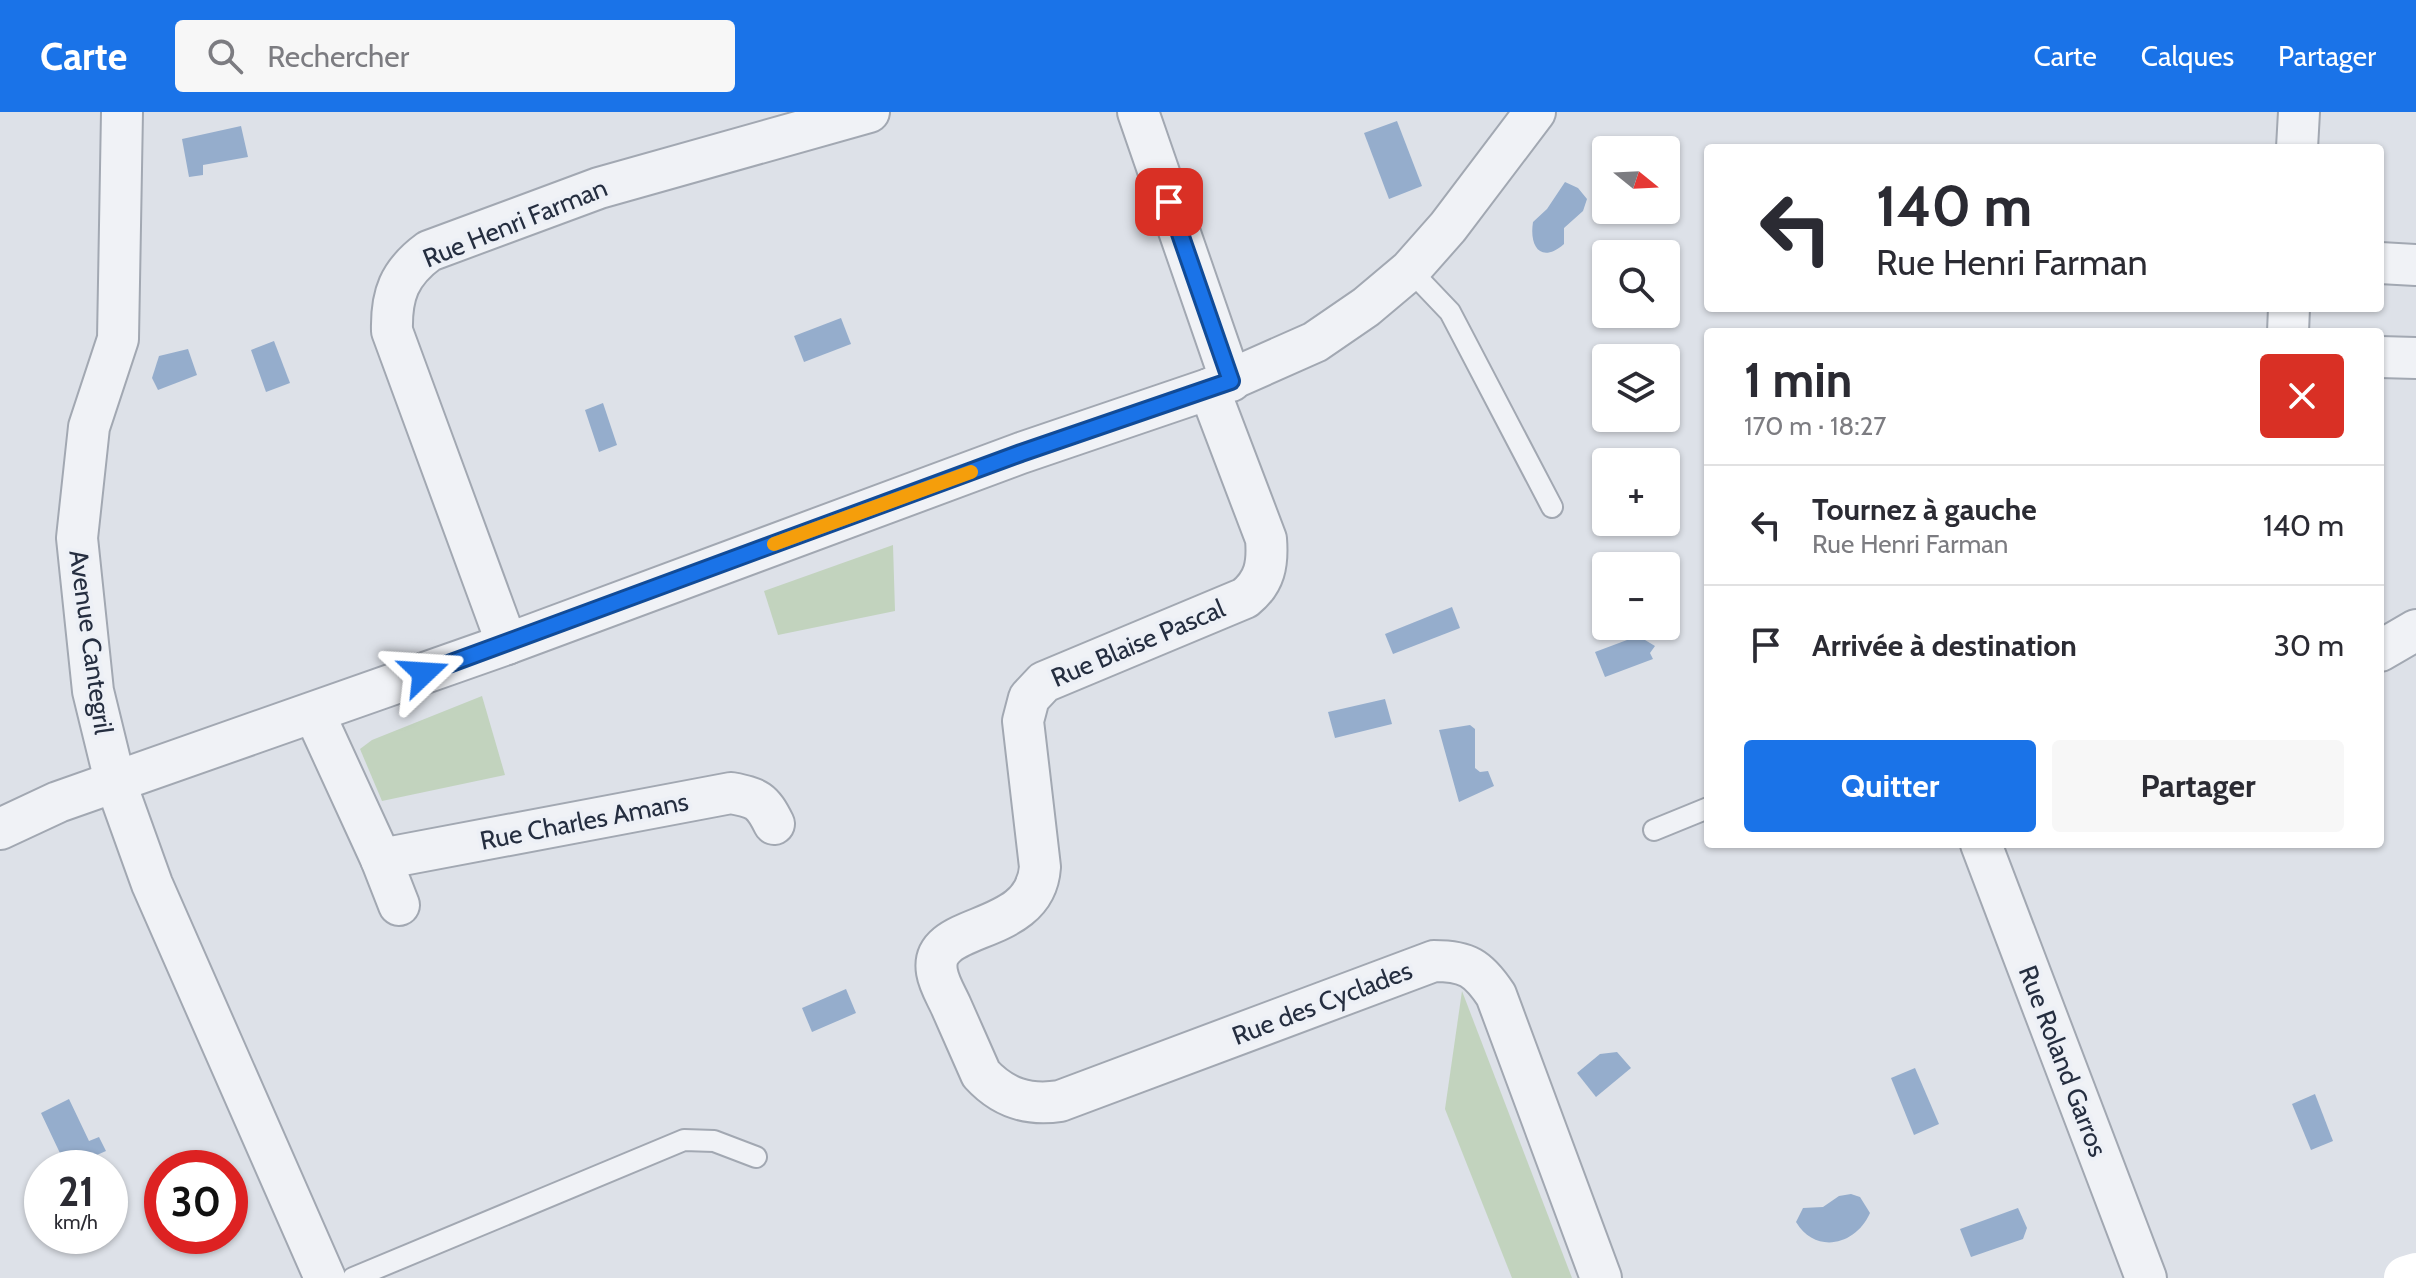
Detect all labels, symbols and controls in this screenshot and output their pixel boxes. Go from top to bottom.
search box [175,20,735,92]
text: Carte [40,33,127,80]
icon: search [203,34,247,78]
text: Rechercher [267,38,409,75]
text: Carte [2034,39,2097,73]
text: Calques [2141,39,2234,73]
text: Partager [2278,39,2376,73]
north arrow [1592,136,1680,224]
map controls [1592,136,1680,640]
pin [1135,168,1203,236]
street label: Rue Henri Farman [418,171,612,275]
text: 140 m [1876,172,2032,240]
icon: left [1744,176,1848,280]
icon: arrive [1147,180,1191,224]
button: search [1592,240,1680,328]
text: Rue Henri Farman [1876,240,2148,284]
button: layers [1592,344,1680,432]
text: 1 min [1744,351,1852,409]
button: close [2260,354,2344,438]
text: 170 m · 18:27 [1744,410,1886,442]
button: + [1592,448,1680,536]
text: Tournez à gauche [1812,491,2037,528]
icon: left [1744,503,1788,547]
text: 140 m [2263,507,2344,544]
text: Rue Henri Farman [1812,528,2008,560]
street label: Avenue Cantegril [62,548,120,736]
button: − [1592,552,1680,640]
street label: Rue Blaise Pascal [1046,592,1230,694]
icon: arrive [1744,623,1788,667]
text: Arrivée à destination [1812,627,2077,664]
text: 30 m [2274,627,2344,664]
position arrow [382,631,466,715]
button: Quitter [1744,740,2036,832]
button: Partager [2052,740,2344,832]
street label: Rue Charles Amans [477,785,691,857]
street label: Rue des Cyclades [1228,954,1417,1052]
street label: Rue Roland Garros [2012,961,2114,1161]
speed limit sign: 30 [144,1150,248,1254]
text: 21 [58,1167,94,1216]
text: km/h [54,1210,98,1234]

